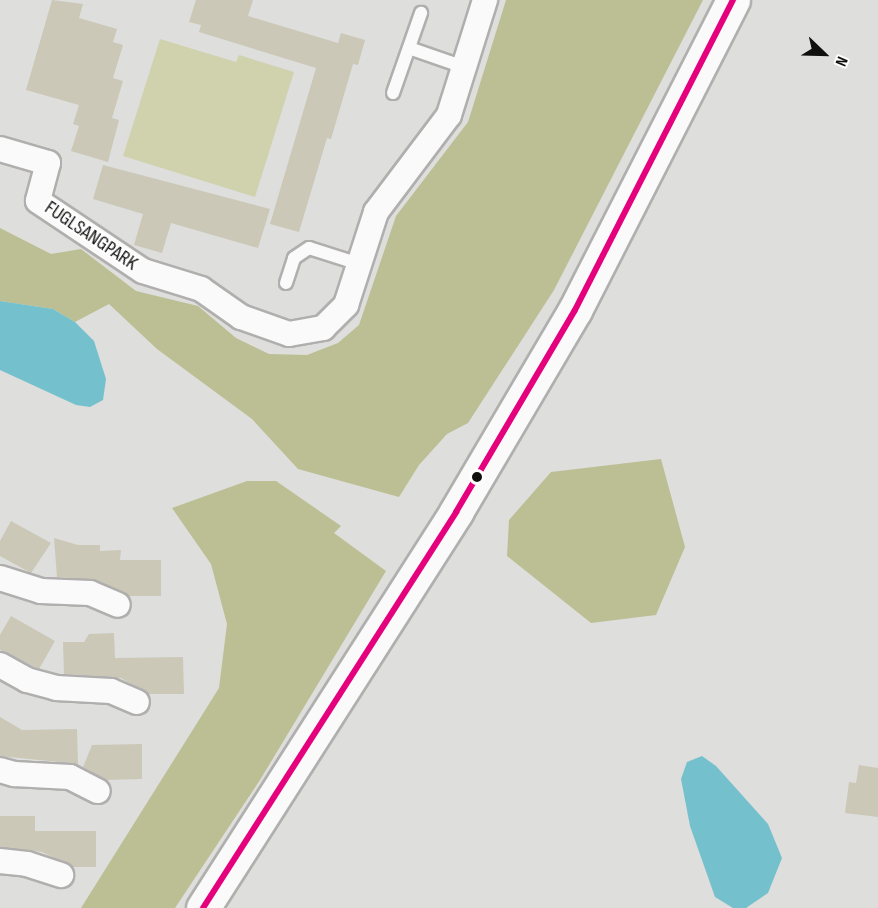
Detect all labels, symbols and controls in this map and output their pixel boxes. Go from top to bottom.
north arrow [794,24,854,84]
text: N [831,54,851,69]
street label: FUGLSANGPARK [40,196,142,276]
unlabelled marker [471,471,483,483]

